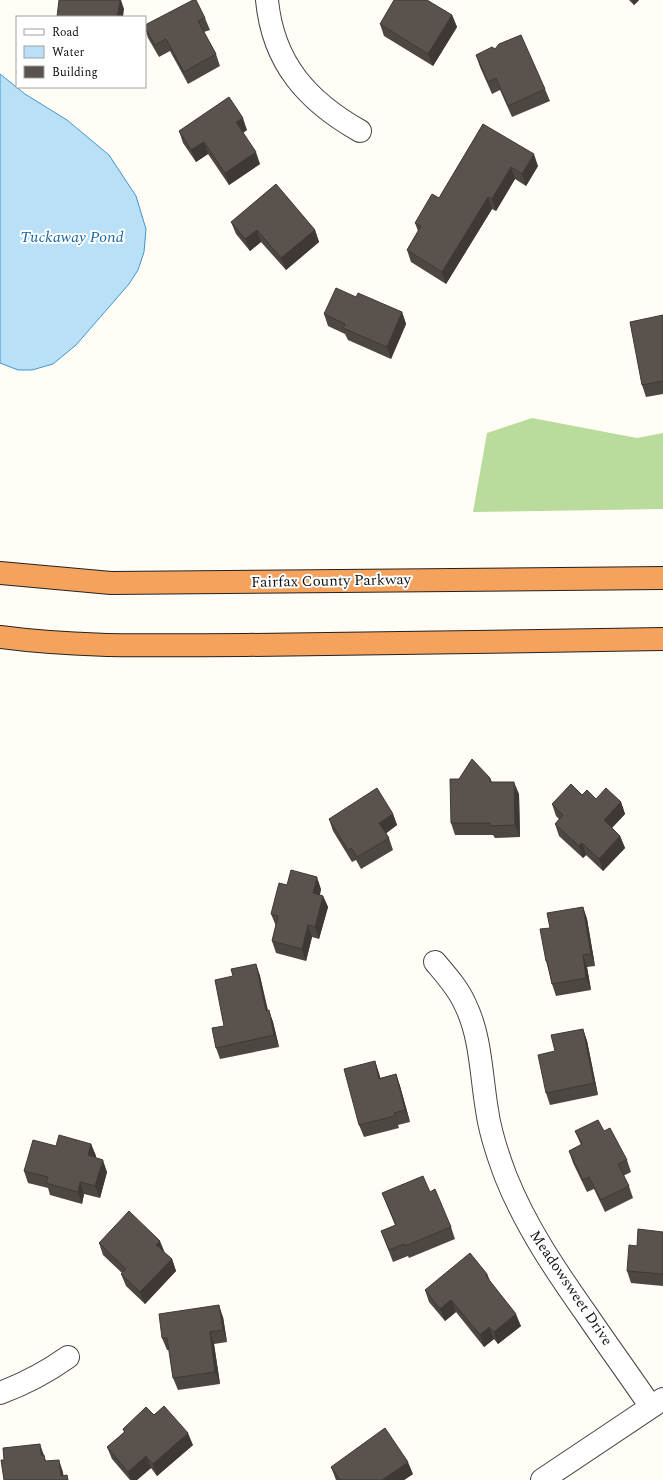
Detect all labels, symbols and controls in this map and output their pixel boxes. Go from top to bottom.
legend [16,16,146,88]
text: Road [52,23,79,42]
text: Water [52,43,84,62]
text: Building [52,63,98,82]
water label: Tuckaway Pond [20,225,124,249]
street label: Fairfax County Parkway [251,568,412,594]
street label: Meadowsweet Drive [524,1226,618,1350]

